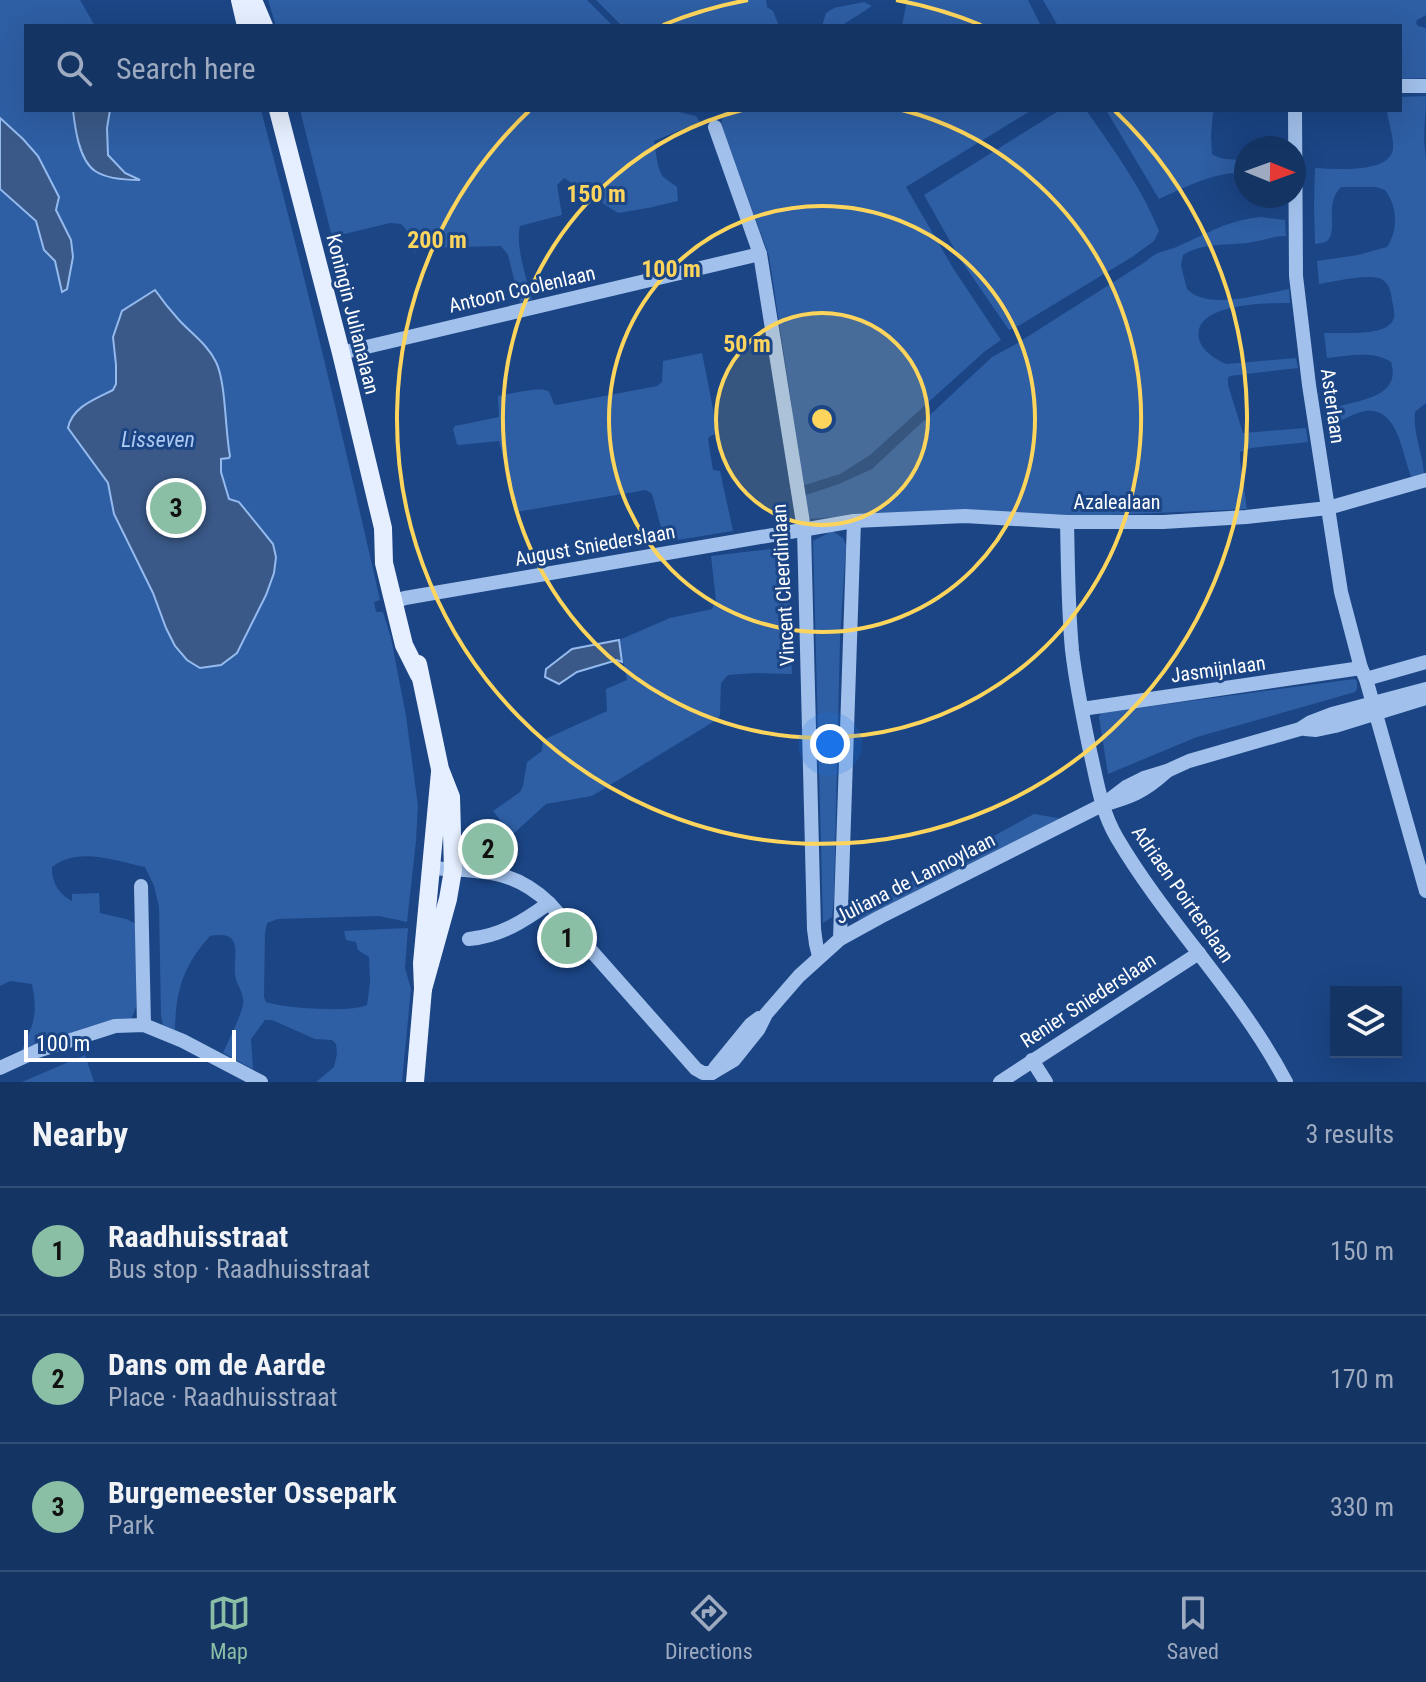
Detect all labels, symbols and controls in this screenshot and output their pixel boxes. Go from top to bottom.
search box [24,24,1402,112]
icon: search [52,46,96,90]
text: Search here [116,51,256,86]
north arrow [1234,136,1306,208]
text: 150 m [566,180,626,208]
text: 200 m [407,226,467,254]
street label: Koningin Julianalaan [321,231,385,397]
text: 100 m [641,255,701,283]
street label: Antoon Coolenlaan [446,260,598,318]
text: 50 m [723,330,771,358]
street label: Asterlaan [1316,367,1350,445]
centre of rings [808,405,836,433]
water label: Lisseven [121,427,195,452]
pin: 3 [150,478,202,538]
street label: Azalealaan [1074,490,1161,514]
street label: Vincent Cleerdinlaan [767,503,799,667]
street label: August Sniederslaan [513,519,677,571]
street label: Jasmijnlaan [1169,650,1267,688]
your location [810,724,850,764]
pin: 2 [462,819,514,879]
street label: Adriaen Poirterslaan [1127,821,1239,967]
street label: Juliana de Lannoylaan [831,827,999,929]
pin: 1 [541,908,593,968]
street label: Renier Sniederslaan [1016,947,1160,1053]
map controls [1330,986,1402,1058]
button: layers [1330,986,1402,1058]
scale bar [24,1026,236,1062]
text: 100 m [36,1031,90,1056]
text: Nearby [32,1114,128,1154]
text: 3 results [1305,1119,1394,1149]
text: Raadhuisstraat [108,1219,288,1254]
text: 1 [51,1236,65,1266]
text: 150 m [1330,1236,1394,1266]
text: Bus stop · Raadhuisstraat [108,1254,370,1284]
text: Dans om de Aarde [108,1347,326,1382]
text: 2 [51,1364,65,1394]
text: 170 m [1330,1364,1394,1394]
text: Place · Raadhuisstraat [108,1382,337,1412]
text: Burgemeester Ossepark [108,1475,397,1510]
text: 3 [51,1492,65,1522]
text: 330 m [1330,1492,1394,1522]
text: Park [108,1510,154,1540]
tab: Map [207,1591,251,1664]
tab: Directions [665,1591,753,1664]
tab: Saved [1167,1591,1219,1664]

